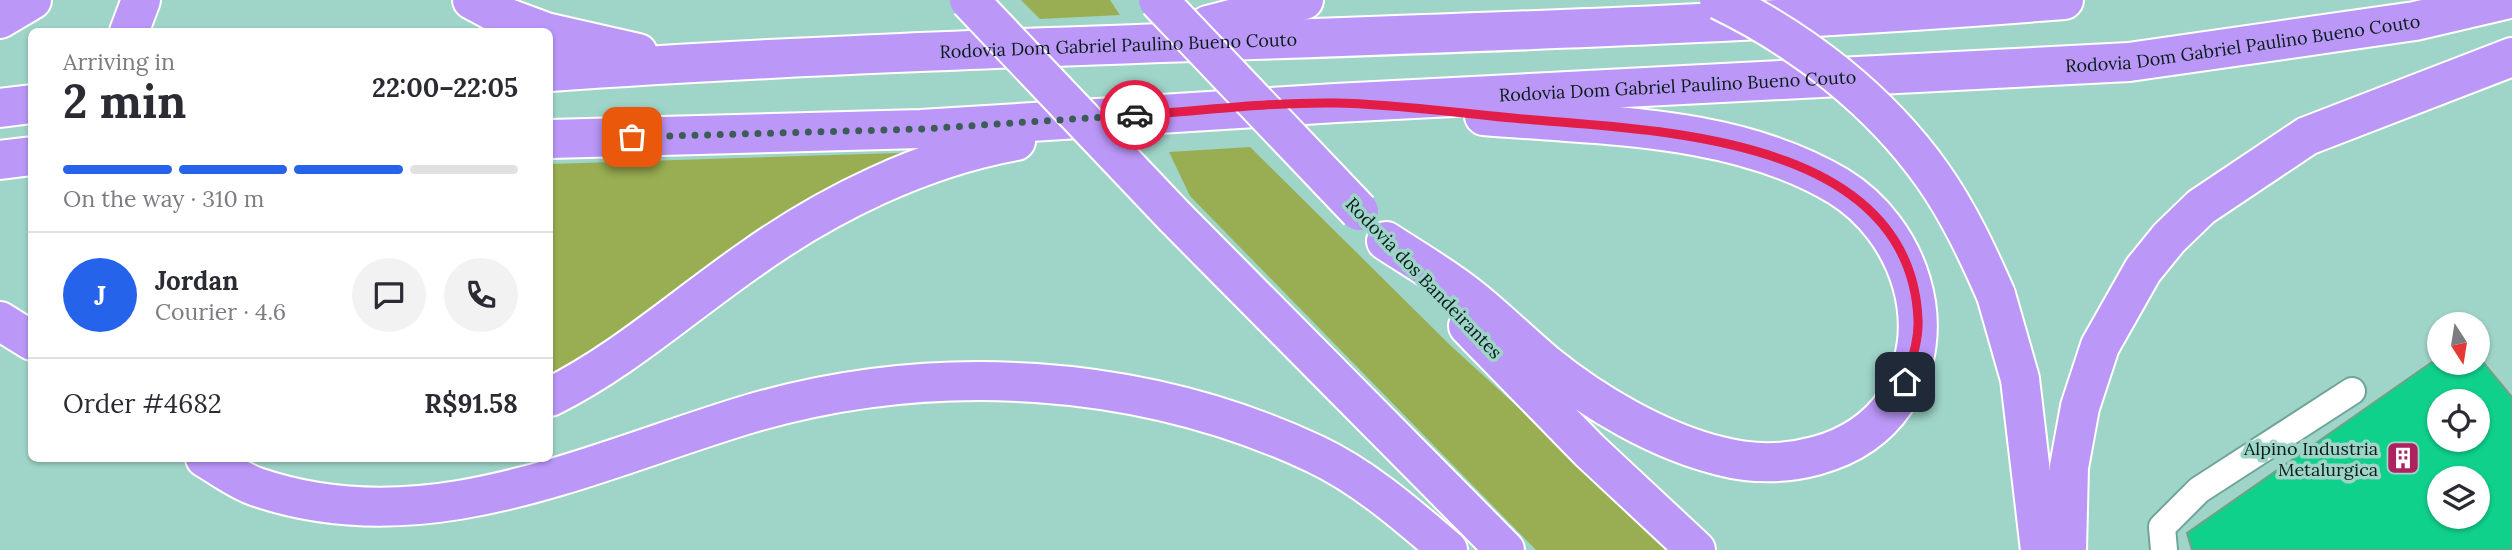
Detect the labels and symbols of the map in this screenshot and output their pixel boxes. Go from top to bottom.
street label: Rodovia Dom Gabriel Paulino Bueno Couto [2065,9,2422,77]
street label: Rodovia Dom Gabriel Paulino Bueno Couto [939,27,1297,63]
street label: Rodovia Dom Gabriel Paulino Bueno Couto [1498,65,1857,106]
courier [1100,80,1170,150]
pin [602,107,662,167]
street label: Rodovia dos Bandeirantes [1341,193,1507,363]
north arrow [2427,312,2490,374]
pin [1875,352,1935,412]
place label: Alpino Industria Metalurgica [2243,437,2378,481]
building icon: Alpino Industria Metalurgica [2384,439,2422,477]

